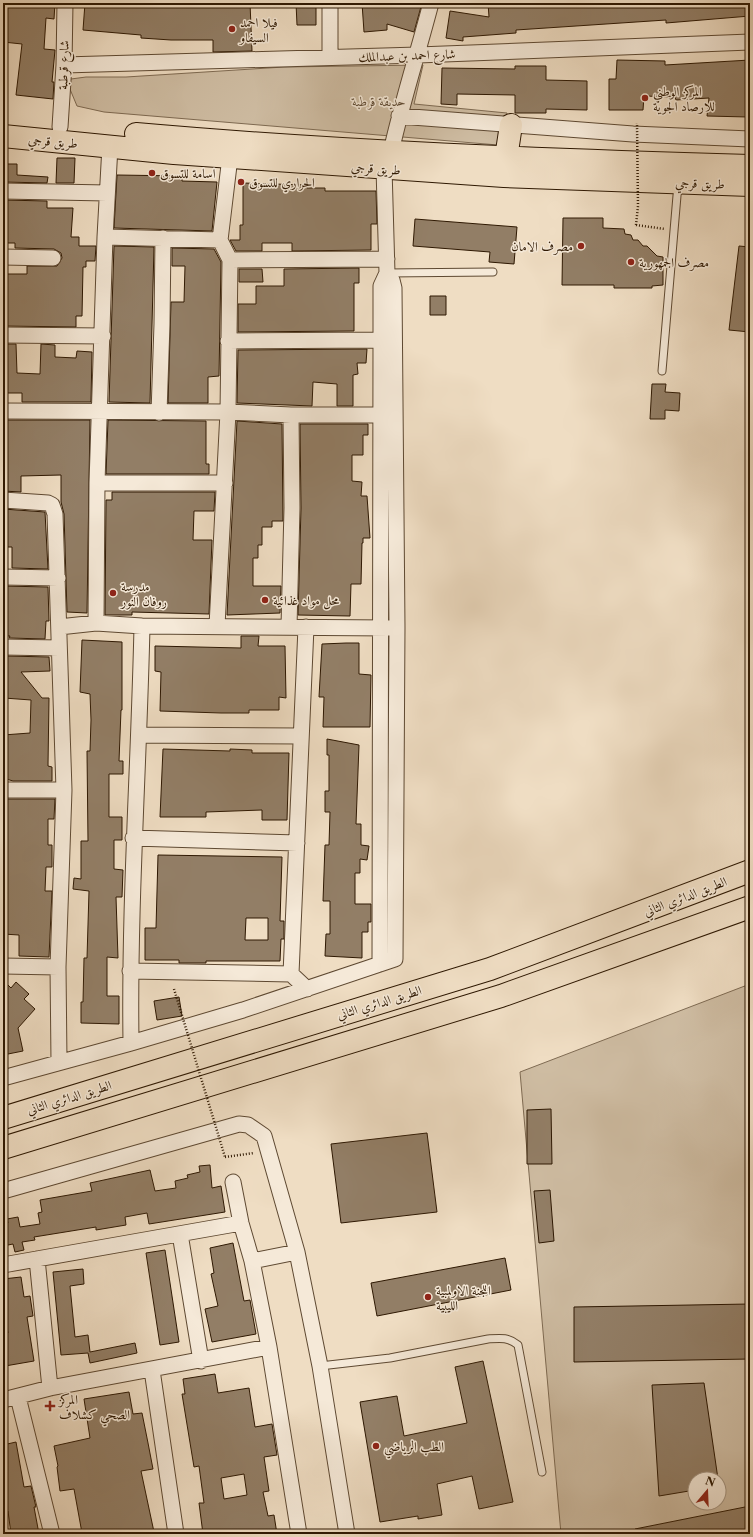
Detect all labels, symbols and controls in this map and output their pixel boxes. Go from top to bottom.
place label: فيلا احمد السيفاو [238,14,278,45]
marker: فيلا احمد السيفاو [227,24,237,34]
street label: شارع قرطبة [54,40,76,90]
street label: شارع احمد بن عبدالملك [358,45,456,69]
place label: المركز الوطني للارصاد الجوية [653,83,715,115]
park label: حديقة قرطبة [351,93,406,110]
marker: المركز الوطني للارصاد الجوية [640,93,650,103]
street label: طريق قرجي [27,131,78,155]
street label: طريق قرجي [350,158,401,182]
place label: اسامة للتسوق [160,165,216,182]
marker: اسامة للتسوق [147,168,157,178]
place label: الحراري للتسوق [249,174,315,193]
street label: طريق قرجي [675,174,725,196]
marker: الحراري للتسوق [236,177,246,187]
place label: مصرف الامان [511,238,573,255]
marker: مصرف الامان [576,241,586,251]
place label: مصرف الجمهورية [639,254,709,271]
marker: مصرف الجمهورية [626,257,636,267]
place label: مدرسة روفان النور [119,578,167,610]
marker: مدرسة روفان النور [108,588,118,598]
place label: محل مواد غذائية [273,592,340,610]
marker: محل مواد غذائية [260,595,270,605]
street label: الطريق الدائري الثاني [641,873,730,923]
street label: الطريق الدائري الثاني [335,981,425,1026]
street label: الطريق الدائري الثاني [25,1076,115,1121]
place label: اللجنة الاولمبية الليبية [436,1282,491,1314]
marker: اللجنة الاولمبية الليبية [423,1292,433,1302]
place label: المركز الصحي كشلاف [57,1391,130,1427]
marker: المركز الصحي كشلاف [44,1400,56,1412]
place label: الطب الرياضي [384,1438,444,1459]
marker: الطب الرياضي [371,1441,381,1451]
north arrow [687,1471,727,1511]
text: N [703,1473,717,1490]

